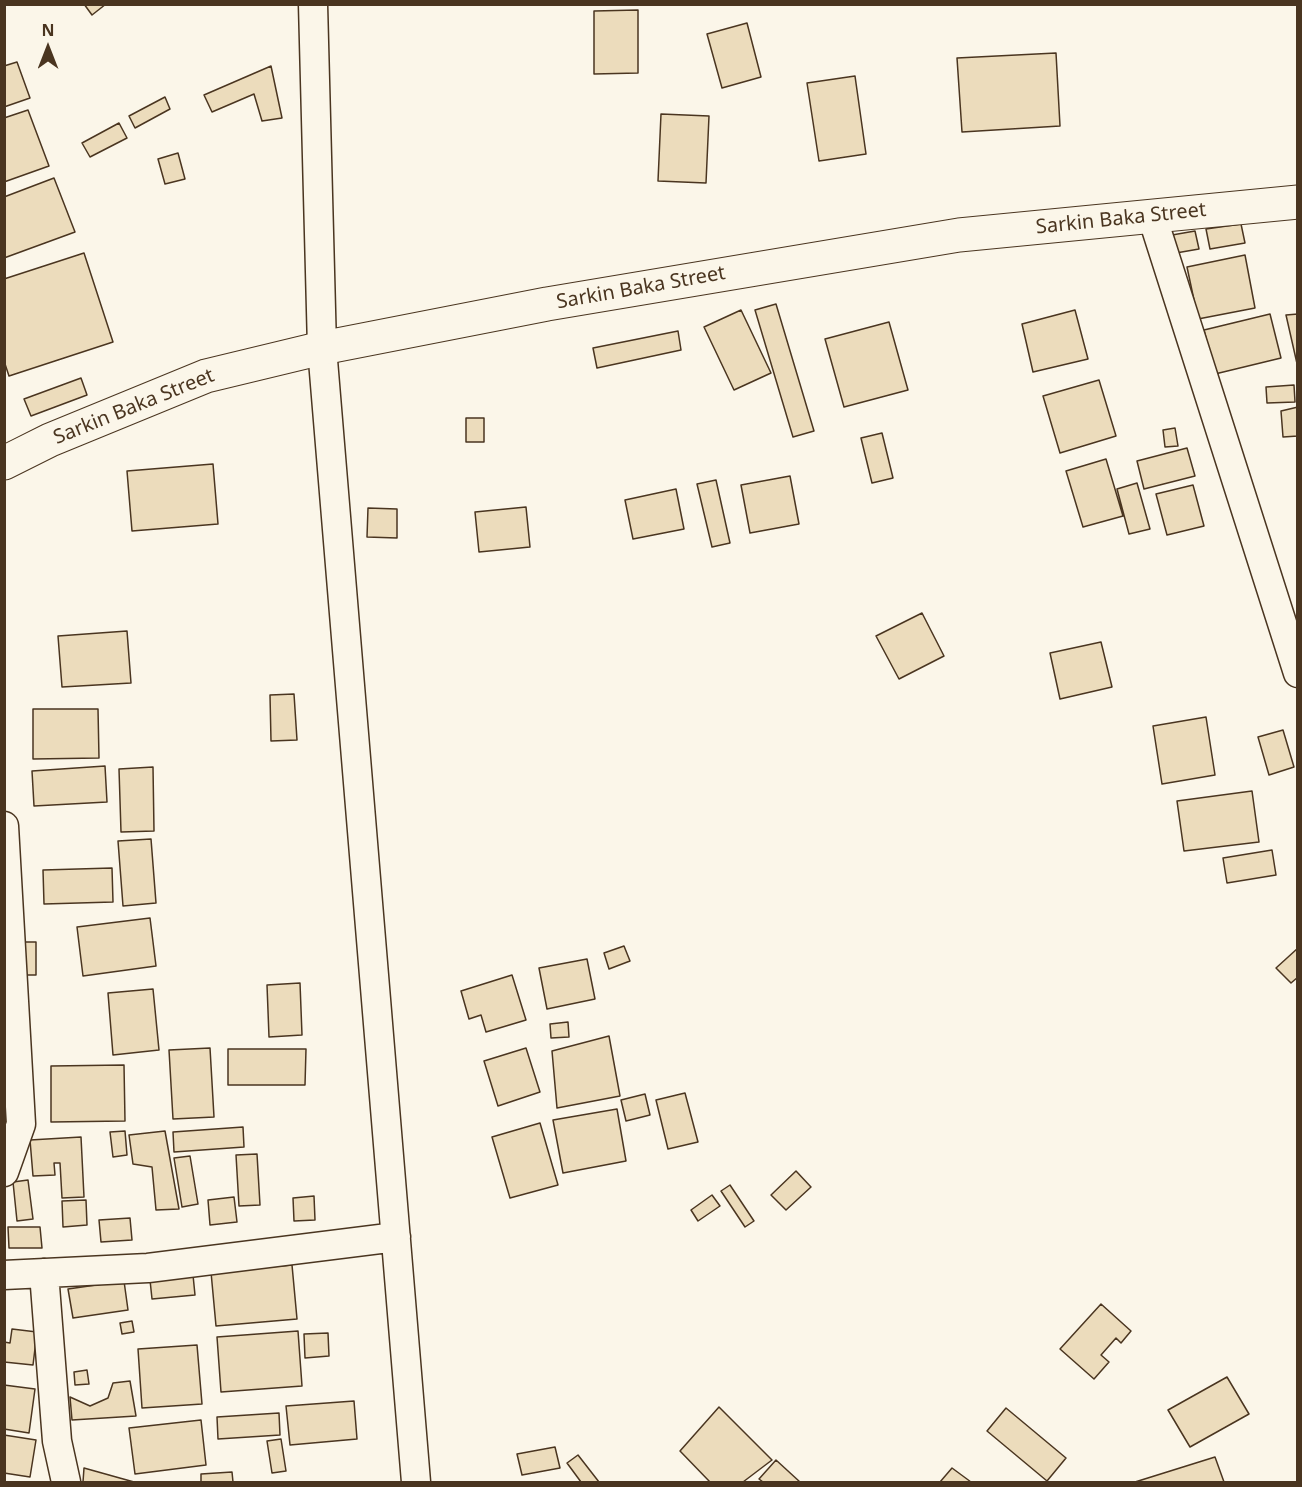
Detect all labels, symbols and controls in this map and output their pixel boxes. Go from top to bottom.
north arrow [18,18,78,78]
text: N [41,19,55,41]
street label: Sarkin Baka Street [1035,198,1207,240]
street label: Sarkin Baka Street [555,261,727,315]
street label: Sarkin Baka Street [50,364,218,450]

